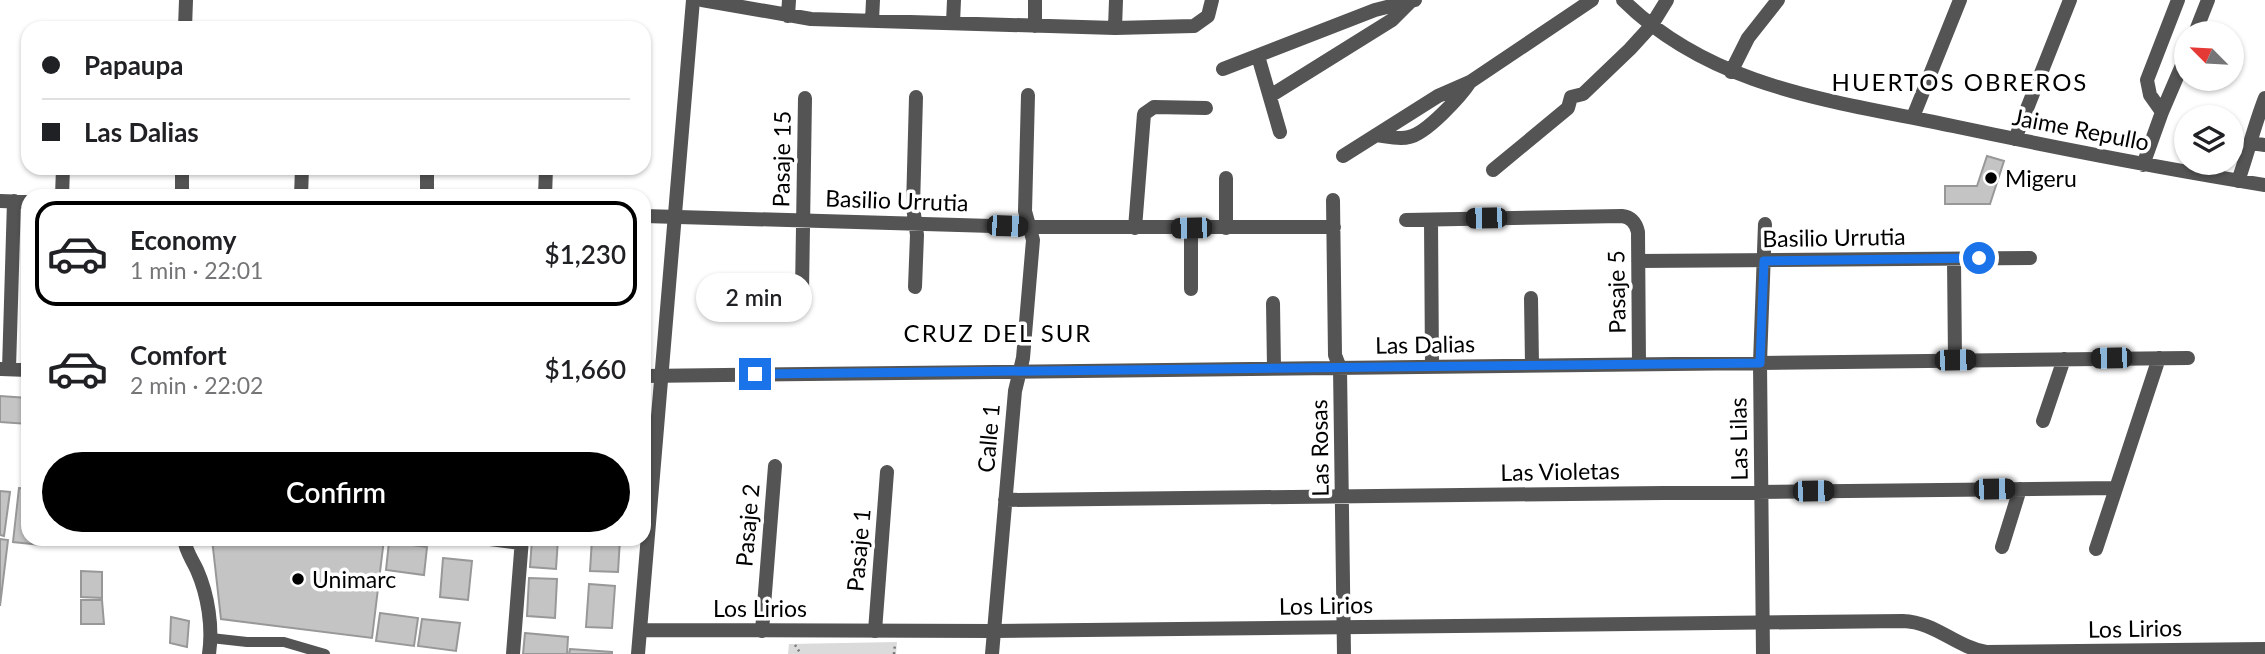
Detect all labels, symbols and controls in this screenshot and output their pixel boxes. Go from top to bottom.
north arrow [2174,21,2244,91]
map controls [2174,21,2244,175]
text: Papaupa [84,49,183,81]
district label: HUERTOS OBREROS [1832,67,2088,96]
street label: Jaime Repullo [2010,102,2152,156]
button: layers [2174,105,2244,175]
street label: Pasaje 15 [766,111,796,207]
text: Las Dalias [84,116,199,148]
place label: Migeru [2005,164,2077,192]
marker: Migeru [1983,170,1999,186]
street label: Basilio Urrutia [825,184,969,216]
car [1465,207,1508,229]
car [986,215,1029,237]
car [1170,217,1213,239]
icon: car [46,222,109,285]
street label: Basilio Urrutia [1762,222,1906,252]
text: Economy [130,224,236,256]
text: $1,230 [545,238,626,270]
route start [1963,242,1995,274]
street label: Pasaje 5 [1601,250,1631,334]
text: 1 min · 22:01 [130,256,263,284]
callout: 2 min [697,272,813,322]
text: 2 min [726,283,782,311]
district label: CRUZ DEL SUR [904,318,1092,347]
street label: Las Dalias [1375,329,1475,359]
icon: car [46,337,109,400]
text: Comfort [130,339,227,371]
car [2090,347,2133,369]
car [1934,349,1977,371]
text: $1,660 [545,353,626,385]
route end [739,358,771,390]
text: 2 min · 22:02 [130,371,263,399]
street label: Las Lilas [1723,397,1753,481]
street label: Las Rosas [1304,399,1334,497]
street label: Calle 1 [971,402,1005,474]
button: Confirm [42,452,630,532]
street label: Las Violetas [1500,456,1620,486]
car [1973,478,2016,500]
car [1792,480,1835,502]
street label: Pasaje 2 [729,482,765,568]
street label: Pasaje 1 [840,507,876,593]
place label: Unimarc [312,565,396,593]
marker: Unimarc [290,571,306,587]
street label: Los Lirios [1279,590,1373,620]
street label: Los Lirios [713,594,807,622]
street label: Los Lirios [2088,613,2182,643]

